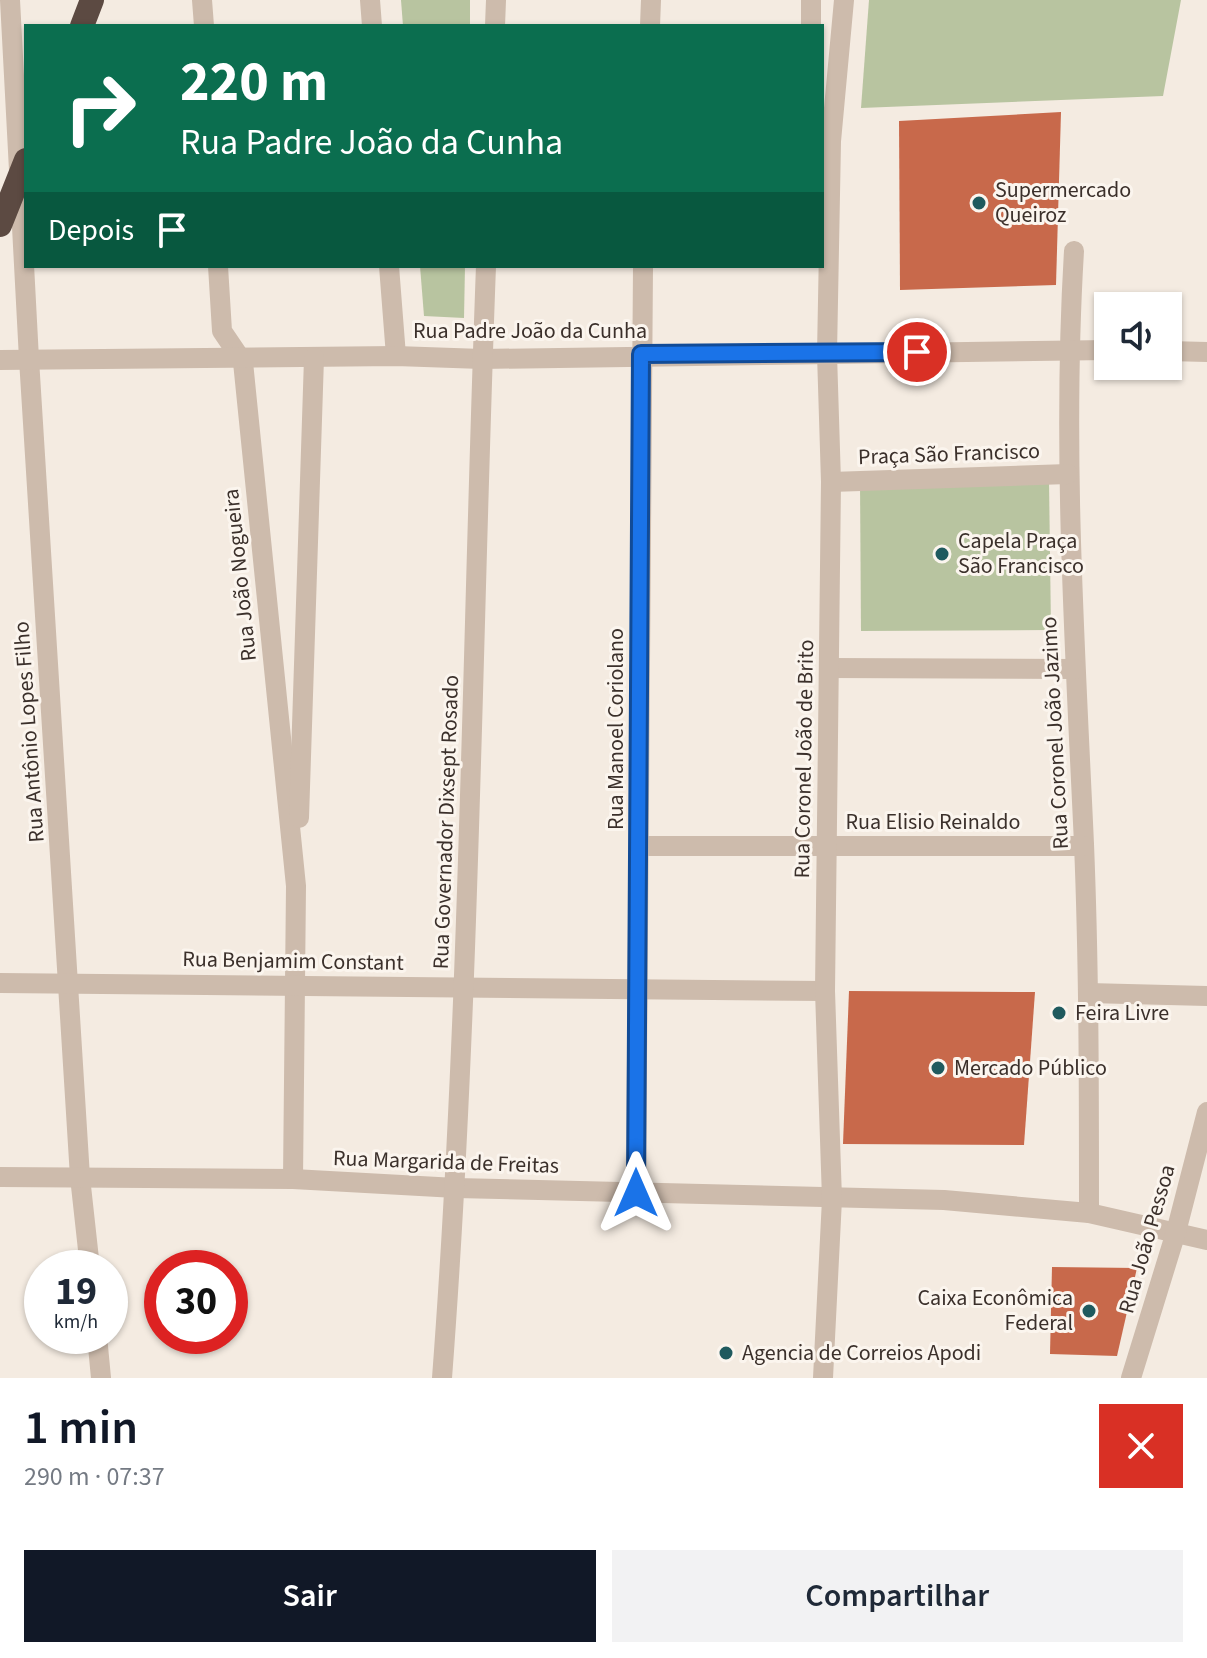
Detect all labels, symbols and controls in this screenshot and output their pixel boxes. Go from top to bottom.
text: 220 m [180,43,328,122]
icon: right [48,56,152,160]
text: Rua Padre João da Cunha [180,117,563,168]
place label: Supermercado Queiroz [995,174,1131,231]
marker: Supermercado Queiroz [970,194,988,212]
icon: arrive [150,208,194,252]
text: Depois [48,209,134,252]
map controls [1094,292,1182,380]
button: sound [1094,292,1182,380]
street label: Rua Padre João da Cunha [413,315,647,347]
pin [883,318,951,386]
icon: arrive [895,330,939,374]
street label: Praça São Francisco [858,435,1040,473]
street label: Rua João Nogueira [215,487,265,663]
place label: Capela Praça São Francisco [958,525,1084,582]
marker: Capela Praça São Francisco [933,545,951,563]
street label: Rua Coronel João Jazimo [1033,616,1077,850]
street label: Rua Antônio Lopes Filho [5,620,53,844]
street label: Rua Manoel Coriolano [600,628,632,830]
street label: Rua Coronel João de Brito [786,639,822,879]
street label: Rua Governador Dixsept Rosado [425,674,467,970]
street label: Rua Elisio Reinaldo [845,806,1021,838]
street label: Rua Benjamim Constant [182,943,405,979]
place label: Feira Livre [1075,997,1169,1029]
marker: Feira Livre [1050,1004,1068,1022]
place label: Mercado Público [954,1052,1107,1084]
marker: Mercado Público [929,1059,947,1077]
street label: Rua Margarida de Freitas [333,1142,559,1182]
position arrow [594,1151,678,1235]
street label: Rua João Pessoa [1110,1161,1184,1317]
speed limit sign: 30 [144,1250,248,1354]
text: 19 [55,1263,97,1320]
place label: Caixa Econômica Federal [917,1282,1073,1339]
marker: Caixa Econômica Federal [1080,1302,1098,1320]
text: km/h [54,1308,98,1336]
place label: Agencia de Correios Apodi [742,1337,981,1369]
marker: Agencia de Correios Apodi [717,1344,735,1362]
text: 1 min [24,1394,138,1462]
button: close [1099,1404,1183,1488]
text: 290 m · 07:37 [24,1458,165,1495]
button: Sair [24,1550,596,1642]
button: Compartilhar [612,1550,1183,1642]

